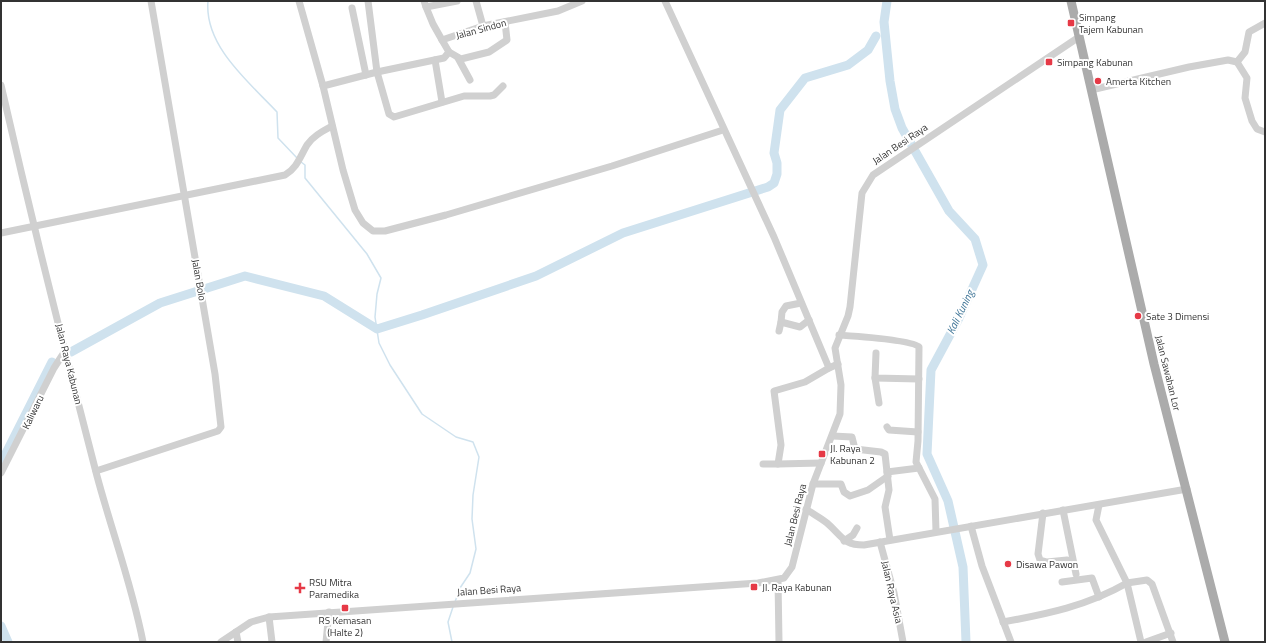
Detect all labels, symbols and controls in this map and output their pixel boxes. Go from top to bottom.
place label: Simpang Tajem Kabunan [1079,10,1143,37]
street label: Jalan Sindon [454,15,508,43]
marker: Simpang Tajem Kabunan [1066,18,1076,28]
place label: Simpang Kabunan [1057,55,1133,70]
marker: Simpang Kabunan [1044,57,1054,67]
place label: Amerta Kitchen [1106,74,1171,89]
marker: Amerta Kitchen [1093,76,1103,86]
street label: Jalan Besi Raya [869,120,931,168]
street label: Jalan Bolo [188,258,210,302]
water label: Kali Kuning [942,285,978,337]
place label: Sate 3 Dimensi [1146,309,1209,324]
marker: Sate 3 Dimensi [1133,311,1143,321]
street label: Jalan Raya Kabunan [52,322,86,406]
street label: Jalan Sawahan Lor [1151,334,1185,413]
street label: Kaliwaru [18,392,48,432]
place label: Jl. Raya Kabunan 2 [830,441,875,468]
marker: Jl. Raya Kabunan 2 [817,449,827,459]
street label: Jalan Besi Raya [780,482,810,548]
place label: Disawa Pawon [1016,557,1078,572]
street label: Jalan Raya Asia [878,559,906,625]
marker: Disawa Pawon [1003,559,1013,569]
place label: RSU Mitra Paramedika [309,575,359,602]
street label: Jalan Besi Raya [457,580,521,600]
place label: Jl. Raya Kabunan [762,580,832,595]
marker: RSU Mitra Paramedika [294,582,306,594]
marker: Jl. Raya Kabunan [749,582,759,592]
marker: RS Kemasan (Halte 2) [340,603,350,613]
place label: RS Kemasan (Halte 2) [319,613,371,640]

